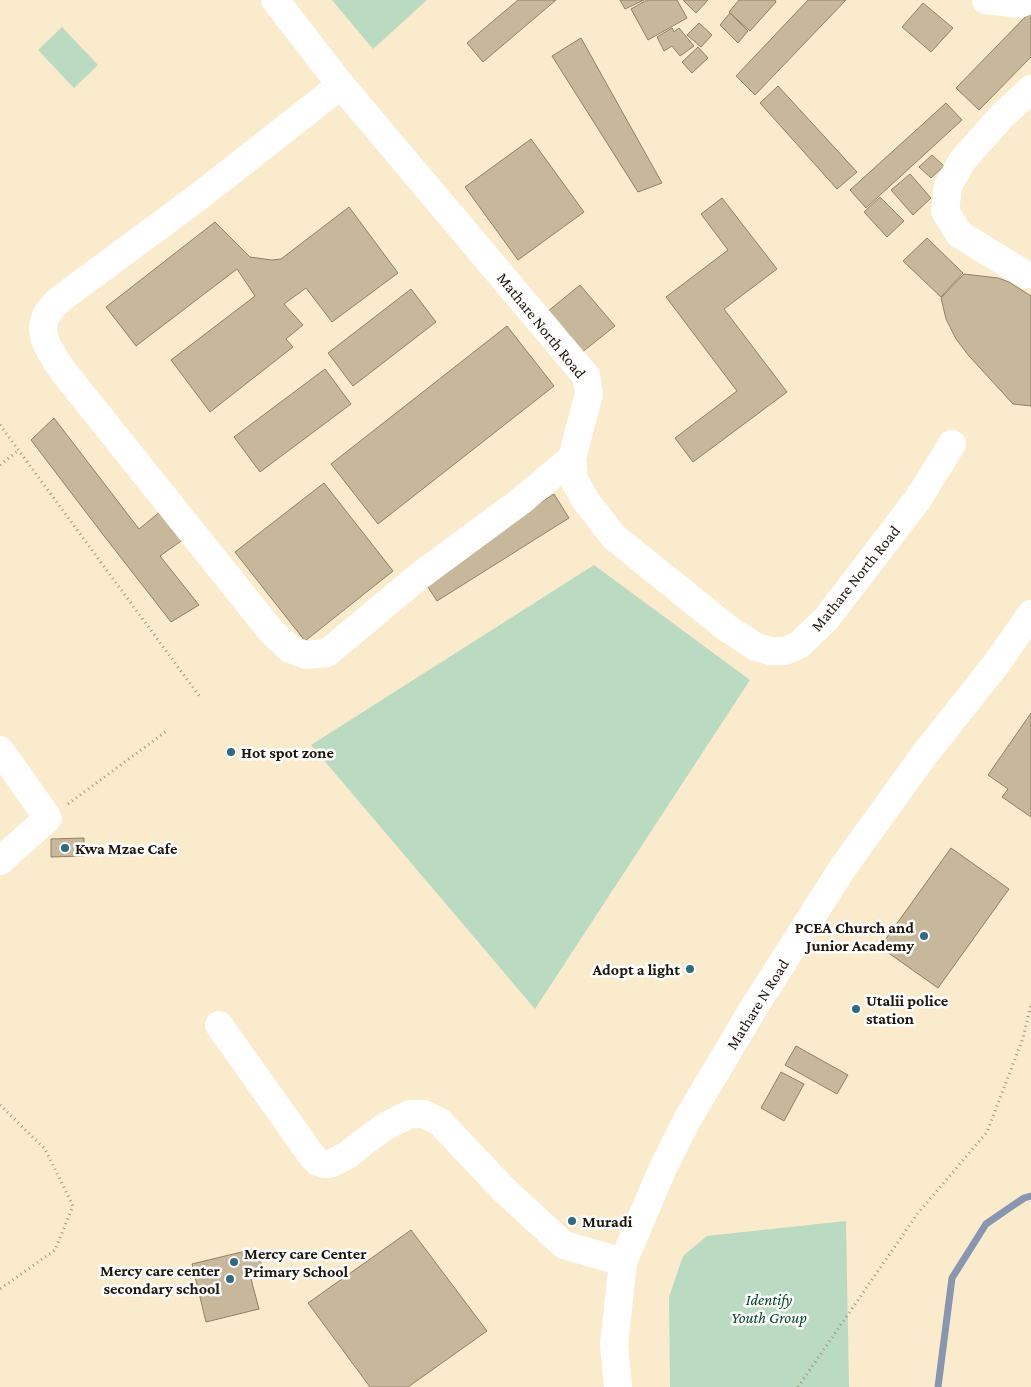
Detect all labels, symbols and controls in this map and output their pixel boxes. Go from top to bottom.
street label: Mathare North Road [494,269,590,382]
street label: Mathare North Road [808,522,903,634]
place label: Hot spot zone [241,744,334,761]
marker: Hot spot zone [225,746,237,758]
place label: Kwa Mzae Cafe [75,840,178,857]
marker: Kwa Mzae Cafe [59,842,71,854]
place label: PCEA Church and Junior Academy [795,919,914,954]
marker: PCEA Church and Junior Academy [918,930,930,942]
street label: Mathare N Road [723,955,792,1053]
place label: Adopt a light [592,961,680,978]
marker: Adopt a light [684,963,696,975]
place label: Utalii police station [866,992,949,1027]
marker: Utalii police station [850,1003,862,1015]
place label: Muradi [582,1213,633,1230]
marker: Muradi [566,1215,578,1227]
place label: Mercy care Center Primary School [244,1245,367,1280]
marker: Mercy care Center Primary School [228,1256,240,1268]
place label: Mercy care center secondary school [100,1262,221,1297]
marker: Mercy care center secondary school [224,1273,236,1285]
park label: Identify Youth Group [731,1291,807,1327]

